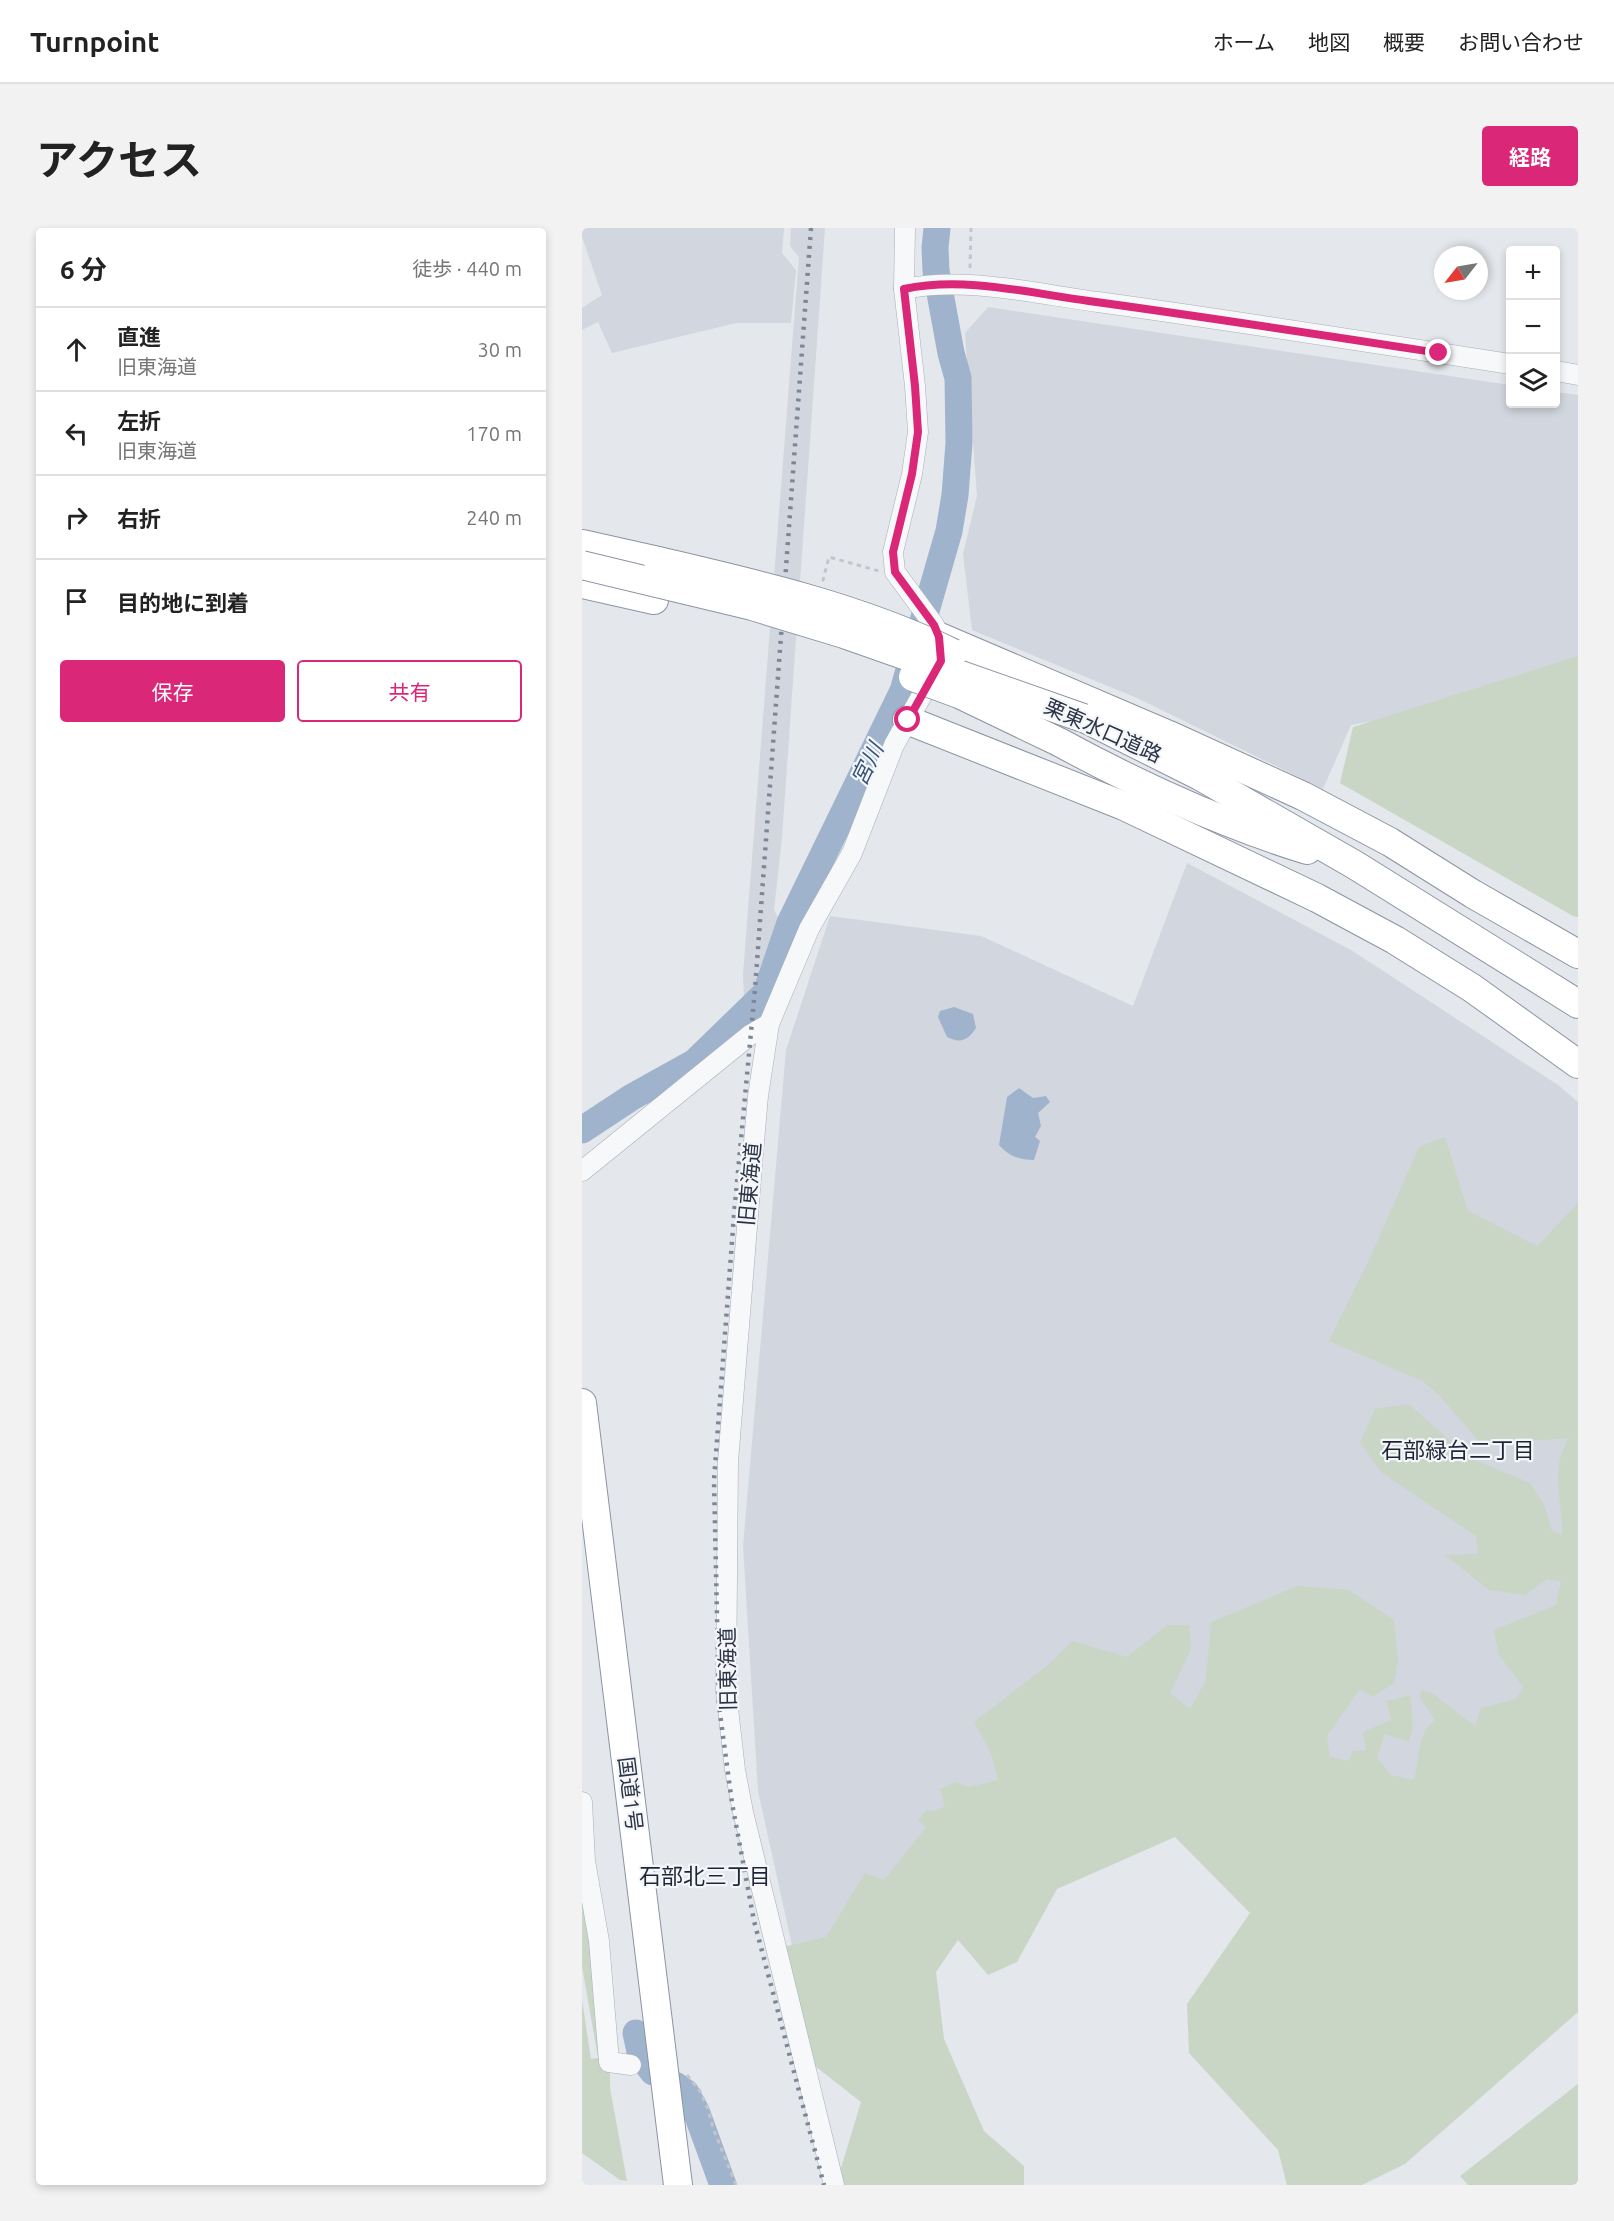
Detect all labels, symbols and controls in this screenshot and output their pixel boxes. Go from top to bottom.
text: Turnpoint [30,26,159,57]
text: ホーム [1213,30,1275,54]
text: 地図 [1308,30,1350,54]
text: 概要 [1383,30,1425,54]
text: お問い合わせ [1458,30,1584,54]
button: 経路 [1482,126,1578,186]
text: アクセス [36,136,202,183]
north arrow [1434,246,1488,300]
map controls [1506,246,1560,408]
button: + [1506,246,1560,300]
text: 6 分 [60,255,107,284]
text: 徒歩 · 440 m [412,257,522,280]
button: − [1506,300,1560,354]
text: 直進 [117,324,161,349]
icon: ahead [60,333,93,366]
text: 30 m [478,338,522,361]
route end [1425,339,1451,365]
button: layers [1506,354,1560,408]
text: 旧東海道 [117,355,197,378]
text: 左折 [117,408,161,433]
icon: left [60,417,93,450]
text: 170 m [466,422,522,445]
text: 旧東海道 [117,439,197,462]
icon: right [60,501,93,534]
text: 右折 [117,506,161,531]
text: 240 m [466,506,522,529]
icon: arrive [60,585,93,618]
text: 目的地に到着 [117,590,249,615]
button: 保存 [60,660,285,722]
button: 共有 [297,660,522,722]
street label: 栗東水口道路 [1041,693,1166,767]
route start [894,706,920,732]
water label: 宮川 [846,737,888,789]
street label: 旧東海道 [733,1141,765,1227]
district label: 石部緑台二丁目 [1381,1437,1535,1462]
street label: 旧東海道 [714,1627,740,1711]
street label: 国道1号 [615,1755,647,1832]
district label: 石部北三丁目 [639,1863,771,1888]

